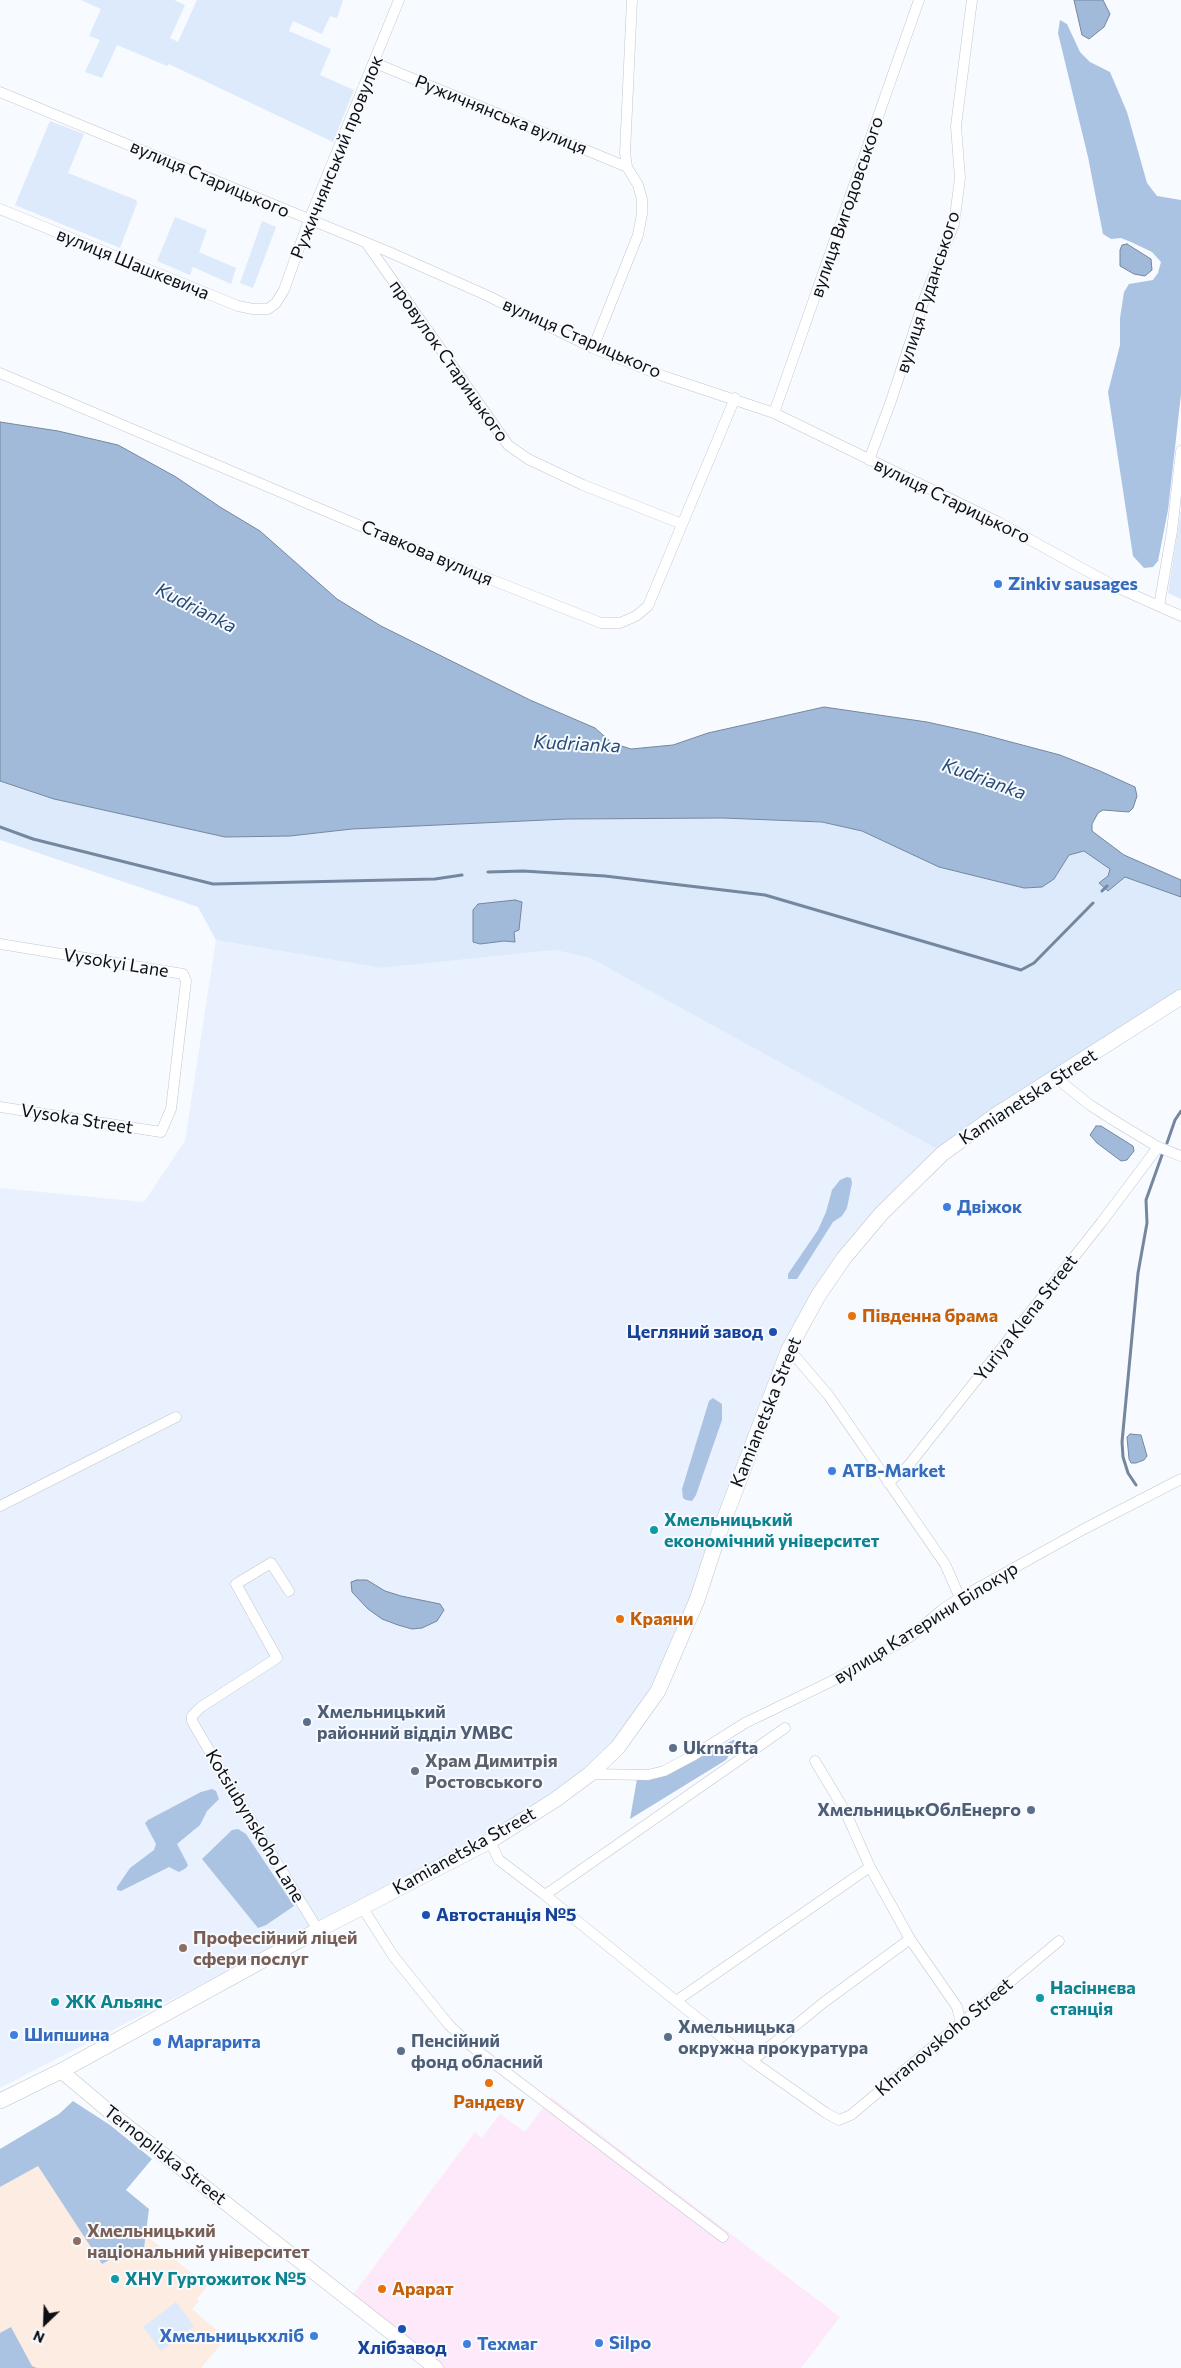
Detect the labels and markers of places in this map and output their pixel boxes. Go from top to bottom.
place label: Zinkiv sausages [1008,573,1138,595]
marker: Zinkiv sausages [992,578,1004,590]
place label: Двіжок [957,1196,1022,1218]
marker: Двіжок [941,1201,953,1213]
place label: Південна брама [862,1305,998,1327]
marker: Південна брама [846,1310,858,1322]
place label: Цегляний завод [627,1321,763,1343]
marker: Цегляний завод [767,1326,779,1338]
place label: ATB-Market [842,1460,945,1482]
marker: ATB-Market [826,1465,838,1477]
place label: Хмельницький економічний університет [664,1509,879,1552]
marker: Хмельницький економічний університет [648,1524,660,1536]
place label: Краяни [630,1608,693,1630]
marker: Краяни [614,1613,626,1625]
place label: Хмельницький районний відділ УМВС [317,1701,513,1744]
marker: Хмельницький районний відділ УМВС [301,1716,313,1728]
place label: Ukrnafta [683,1737,758,1759]
marker: Ukrnafta [667,1742,679,1754]
place label: Храм Димитрія Ростовського [425,1750,558,1792]
marker: Храм Димитрія Ростовського [409,1765,421,1777]
place label: ХмельницькОблЕнерго [817,1799,1021,1821]
marker: ХмельницькОблЕнерго [1025,1804,1037,1816]
place label: Автостанція №5 [436,1904,576,1926]
marker: Автостанція №5 [420,1909,432,1921]
place label: Професійний ліцей сфери послуг [193,1927,358,1970]
marker: Професійний ліцей сфери послуг [177,1942,189,1954]
place label: Насіннєва станція [1050,1977,1136,2020]
place label: ЖК Альянс [65,1991,163,2013]
marker: Насіннєва станція [1034,1992,1046,2004]
marker: ЖК Альянс [49,1996,61,2008]
place label: Хмельницька окружна прокуратура [678,2016,868,2058]
place label: Шипшина [24,2024,109,2046]
marker: Шипшина [8,2029,20,2041]
place label: Пенсійний фонд обласний [411,2030,543,2072]
place label: Маргарита [167,2031,261,2053]
marker: Хмельницька окружна прокуратура [662,2031,674,2043]
marker: Маргарита [151,2036,163,2048]
marker: Пенсійний фонд обласний [395,2045,407,2057]
marker: Рандеву [483,2077,495,2089]
place label: Рандеву [453,2091,525,2113]
place label: Хмельницький національний університет [87,2220,310,2262]
marker: Хмельницький національний університет [71,2235,83,2247]
place label: ХНУ Гуртожиток №5 [125,2268,307,2290]
marker: ХНУ Гуртожиток №5 [109,2273,121,2285]
place label: Арарат [392,2278,454,2300]
marker: Арарат [376,2283,388,2295]
marker: Хлібзавод [396,2323,408,2335]
place label: Хмельницькхліб [160,2325,304,2347]
marker: Хмельницькхліб [308,2330,320,2342]
place label: Silpo [609,2332,651,2354]
place label: Техмаг [477,2333,538,2355]
place label: Хлібзавод [357,2337,447,2359]
marker: Silpo [593,2337,605,2349]
marker: Техмаг [461,2338,473,2350]

